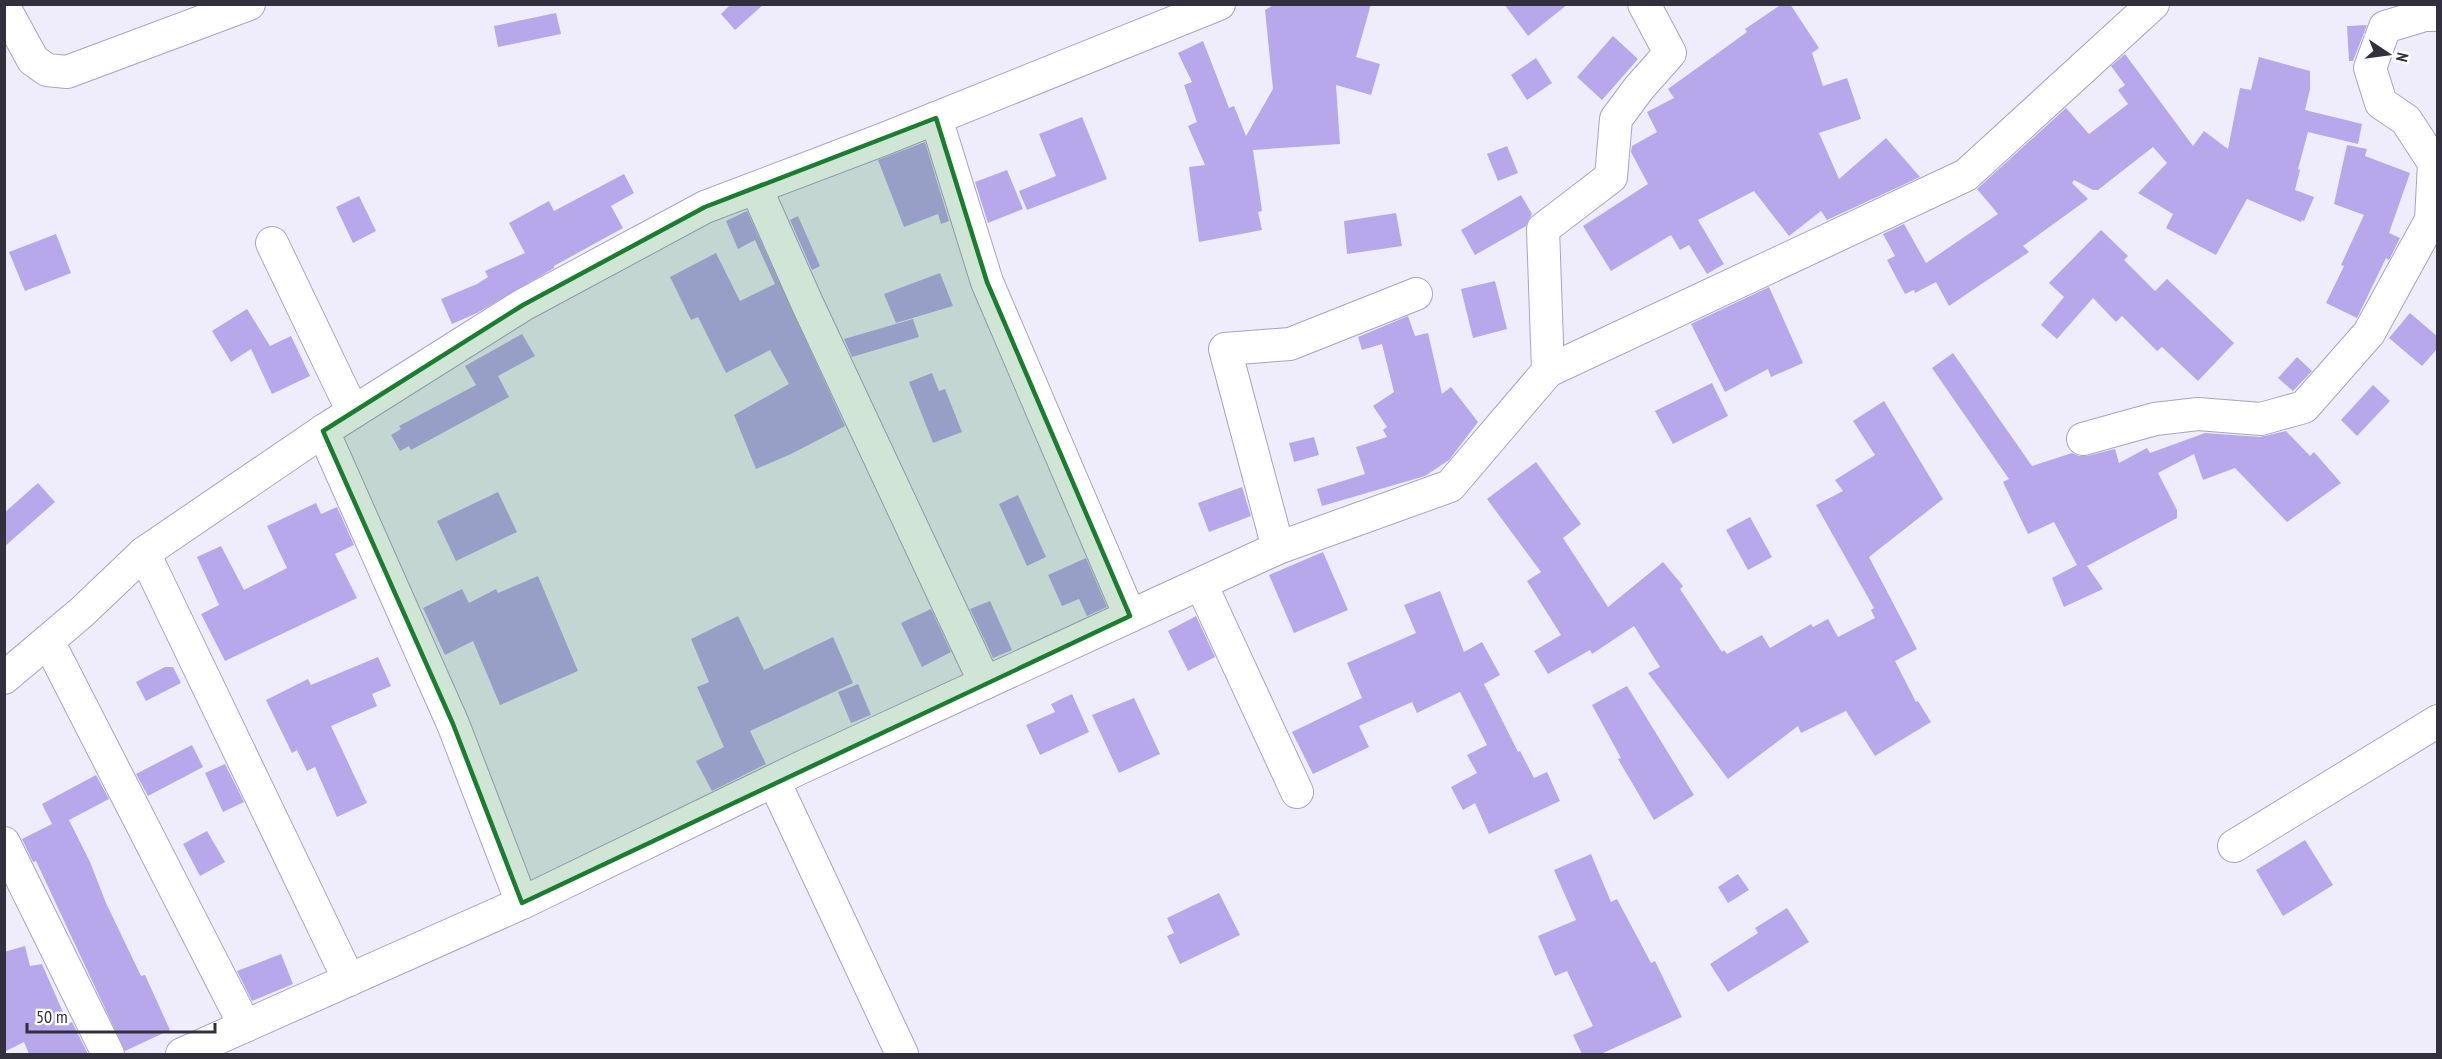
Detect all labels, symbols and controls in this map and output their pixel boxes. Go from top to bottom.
north arrow [2358,24,2418,84]
text: N [2392,51,2413,64]
scale bar [27,996,214,1034]
text: 50 m [36,1005,68,1028]

